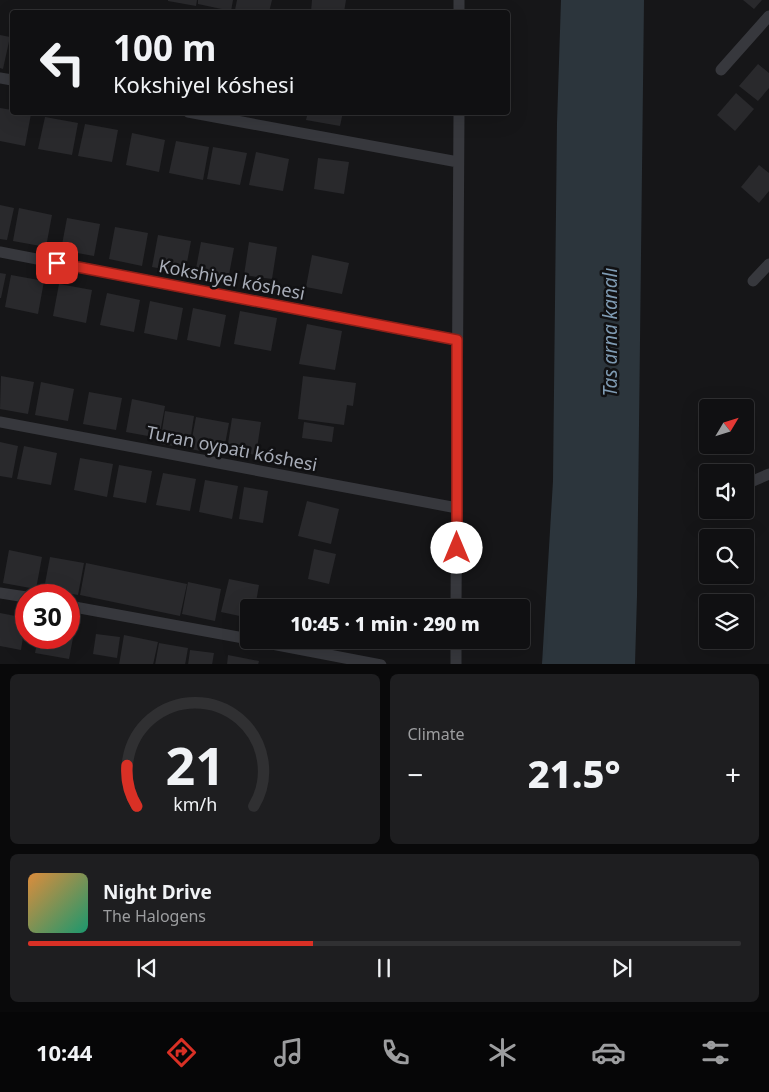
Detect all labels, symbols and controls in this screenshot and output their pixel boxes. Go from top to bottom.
text: 100 m [113,24,216,71]
icon: left [30,30,95,95]
text: Kokshiyel kóshesi [113,69,294,99]
pin [36,242,78,284]
icon: arrive [43,249,71,277]
street label: Kokshiyel kóshesi [157,253,307,305]
water label: Tas arna kanalı [597,267,623,396]
north arrow [699,399,754,454]
map controls [699,399,754,649]
street label: Turan oypatı kóshesi [145,420,319,476]
button: sound [699,464,754,519]
position arrow [430,521,482,573]
button: search [699,529,754,584]
speed limit sign: 30 [15,584,80,649]
button: layers [699,594,754,649]
text: 10:45 · 1 min · 290 m [290,611,480,637]
text: Climate [408,723,465,745]
text: 21 [165,729,225,800]
text: 21.5° [528,747,621,799]
text: − [408,755,424,793]
text: + [725,755,741,793]
text: km/h [173,792,217,816]
text: Night Drive [103,879,212,905]
text: The Halogens [103,905,206,927]
icon: previous [133,954,161,982]
icon: pause [370,954,398,982]
icon: next [608,954,636,982]
icon: directions [164,1035,199,1070]
icon: music [271,1035,306,1070]
icon: phone [378,1035,413,1070]
icon: climate [485,1035,520,1070]
icon: car [591,1035,626,1070]
icon: filters [698,1035,733,1070]
text: 10:44 [36,1037,92,1067]

